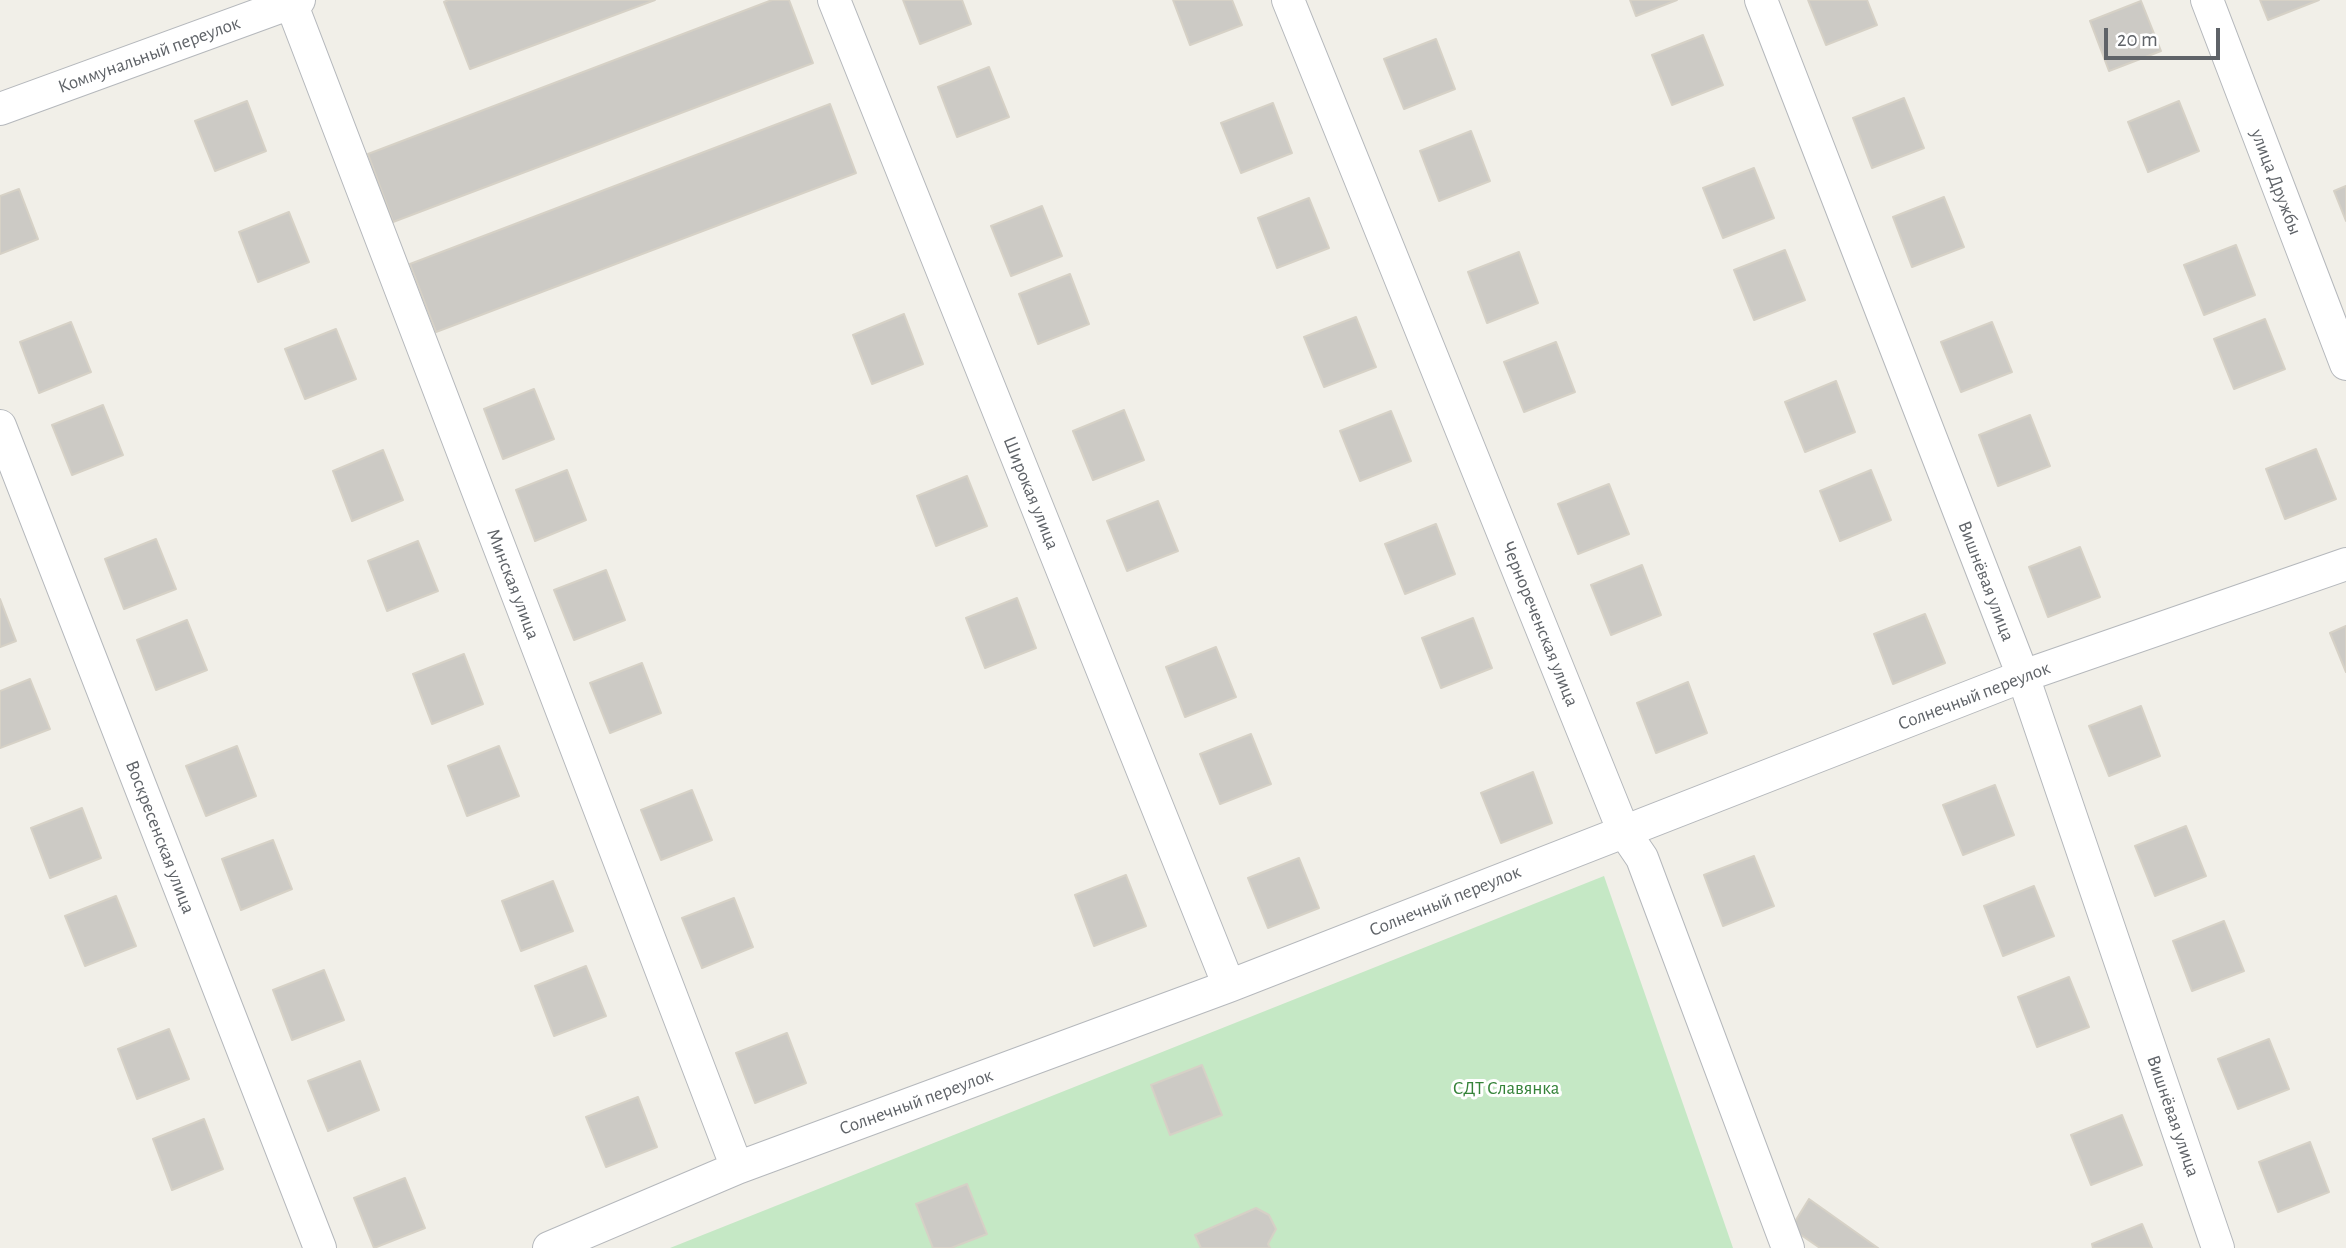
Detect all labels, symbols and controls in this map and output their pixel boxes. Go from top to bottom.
street label: Коммунальный переулок [55,11,243,99]
scale bar [2108,14,2224,58]
text: 20 m [2117,29,2158,50]
street label: улица Дружбы [2245,126,2307,238]
street label: Широкая улица [998,433,1064,553]
street label: Вишнёвая улица [1953,518,2019,644]
street label: Минская улица [481,525,545,643]
street label: Чернореченская улица [1496,538,1584,710]
street label: Солнечный переулок [1895,656,2053,736]
street label: Воскресенская улица [120,757,200,917]
street label: Солнечный переулок [1366,860,1524,942]
street label: Вишнёвая улица [2142,1052,2204,1180]
street label: Солнечный переулок [836,1064,996,1140]
park label: СДТ Славянка [1453,1077,1559,1099]

